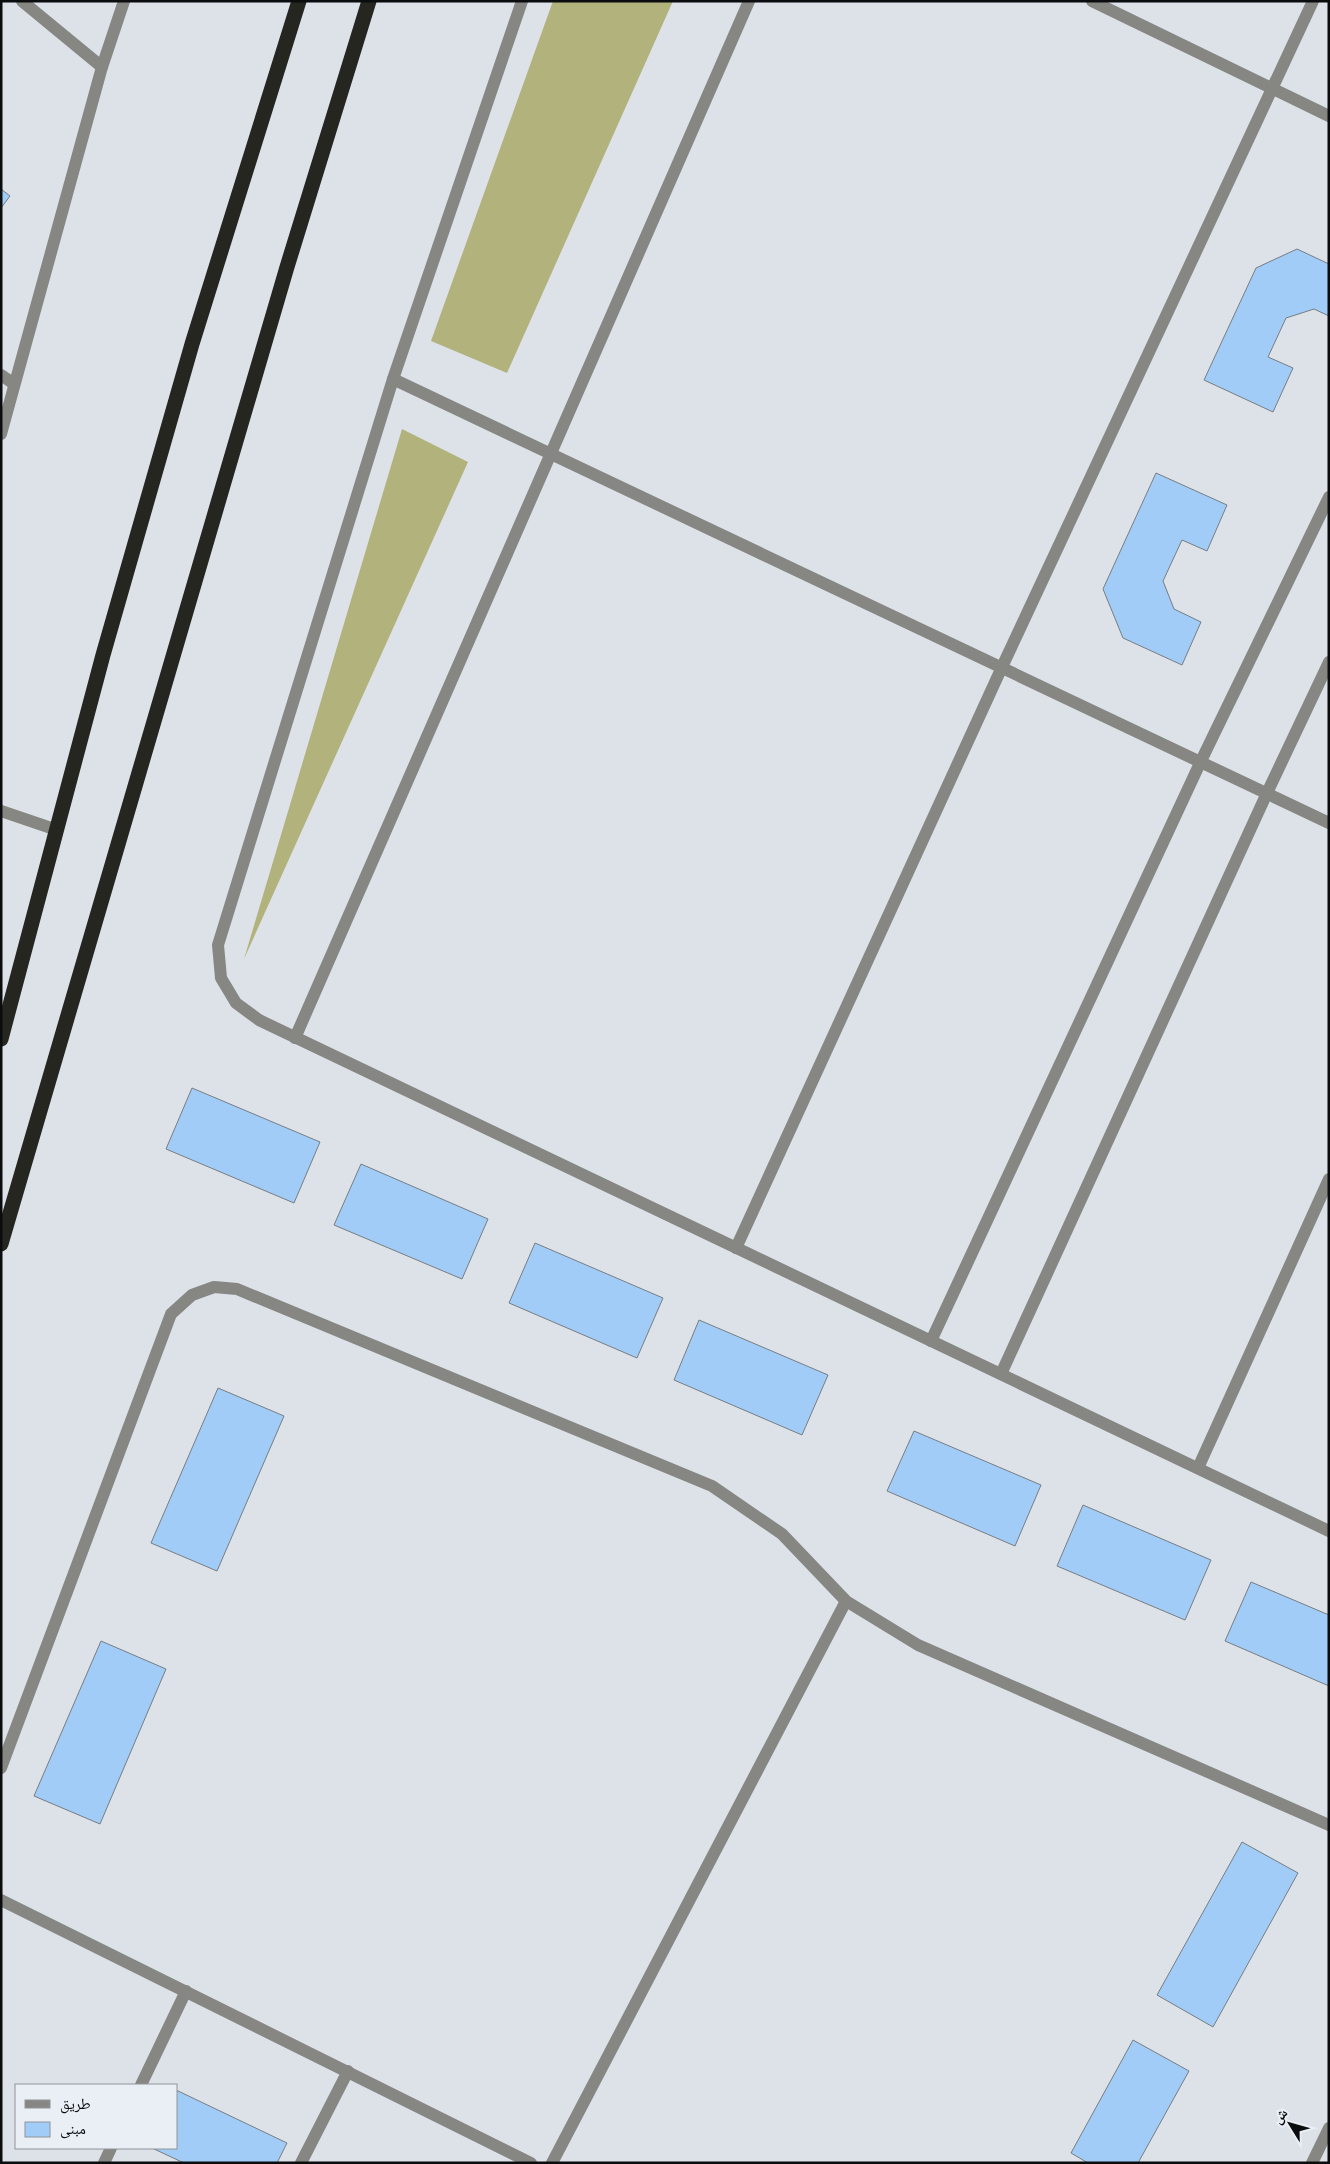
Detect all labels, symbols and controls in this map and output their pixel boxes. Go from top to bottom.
legend [15,2084,178,2149]
text: طريق [60,2095,91,2114]
north arrow [1265,2099,1315,2149]
text: ش [1269,2105,1291,2128]
text: مبنى [60,2120,86,2139]

